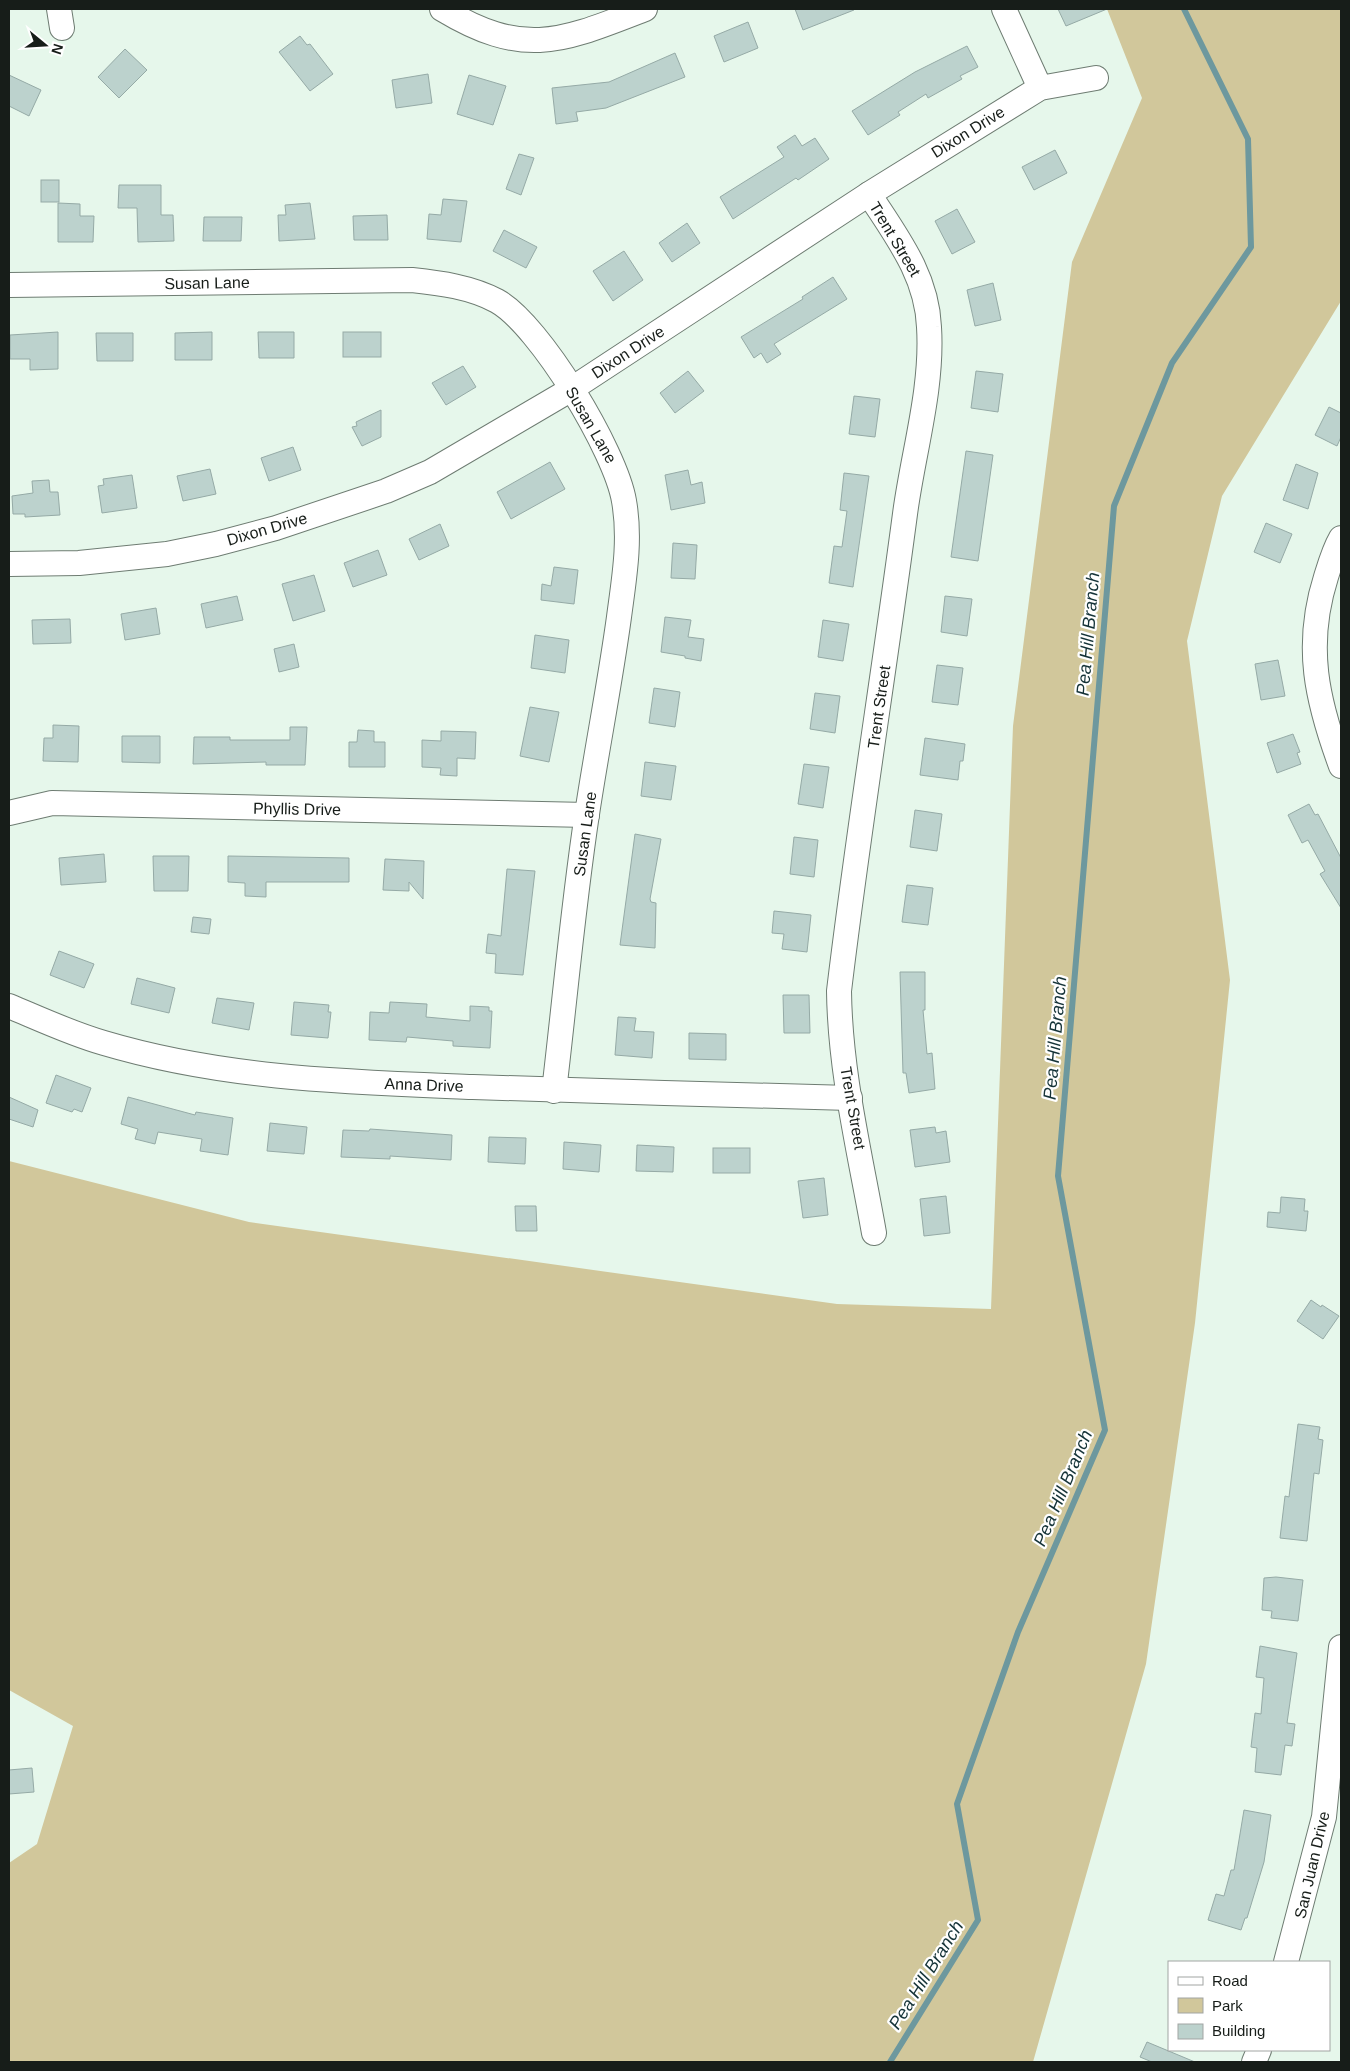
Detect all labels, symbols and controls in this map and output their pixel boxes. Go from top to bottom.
north arrow [20,20,70,70]
text: N [48,42,67,56]
street label: Dixon Drive [928,103,1008,161]
street label: Trent Street [866,199,924,280]
street label: Susan Lane [164,274,250,292]
street label: Dixon Drive [589,322,667,382]
street label: Susan Lane [562,384,620,466]
street label: Dixon Drive [225,509,309,549]
water label: Pea Hill Branch [1073,571,1103,697]
street label: Trent Street [865,664,893,750]
street label: Susan Lane [571,790,599,877]
street label: Phyllis Drive [253,800,341,818]
water label: Pea Hill Branch [1040,975,1070,1101]
street label: Trent Street [837,1065,869,1151]
street label: Anna Drive [384,1075,464,1095]
water label: Pea Hill Branch [1030,1427,1096,1549]
street label: San Juan Drive [1291,1810,1333,1920]
water label: Pea Hill Branch [885,1917,967,2033]
legend [1168,1961,1330,2051]
text: Road [1212,1972,1248,1989]
text: Park [1212,1997,1243,2014]
text: Building [1212,2022,1265,2039]

